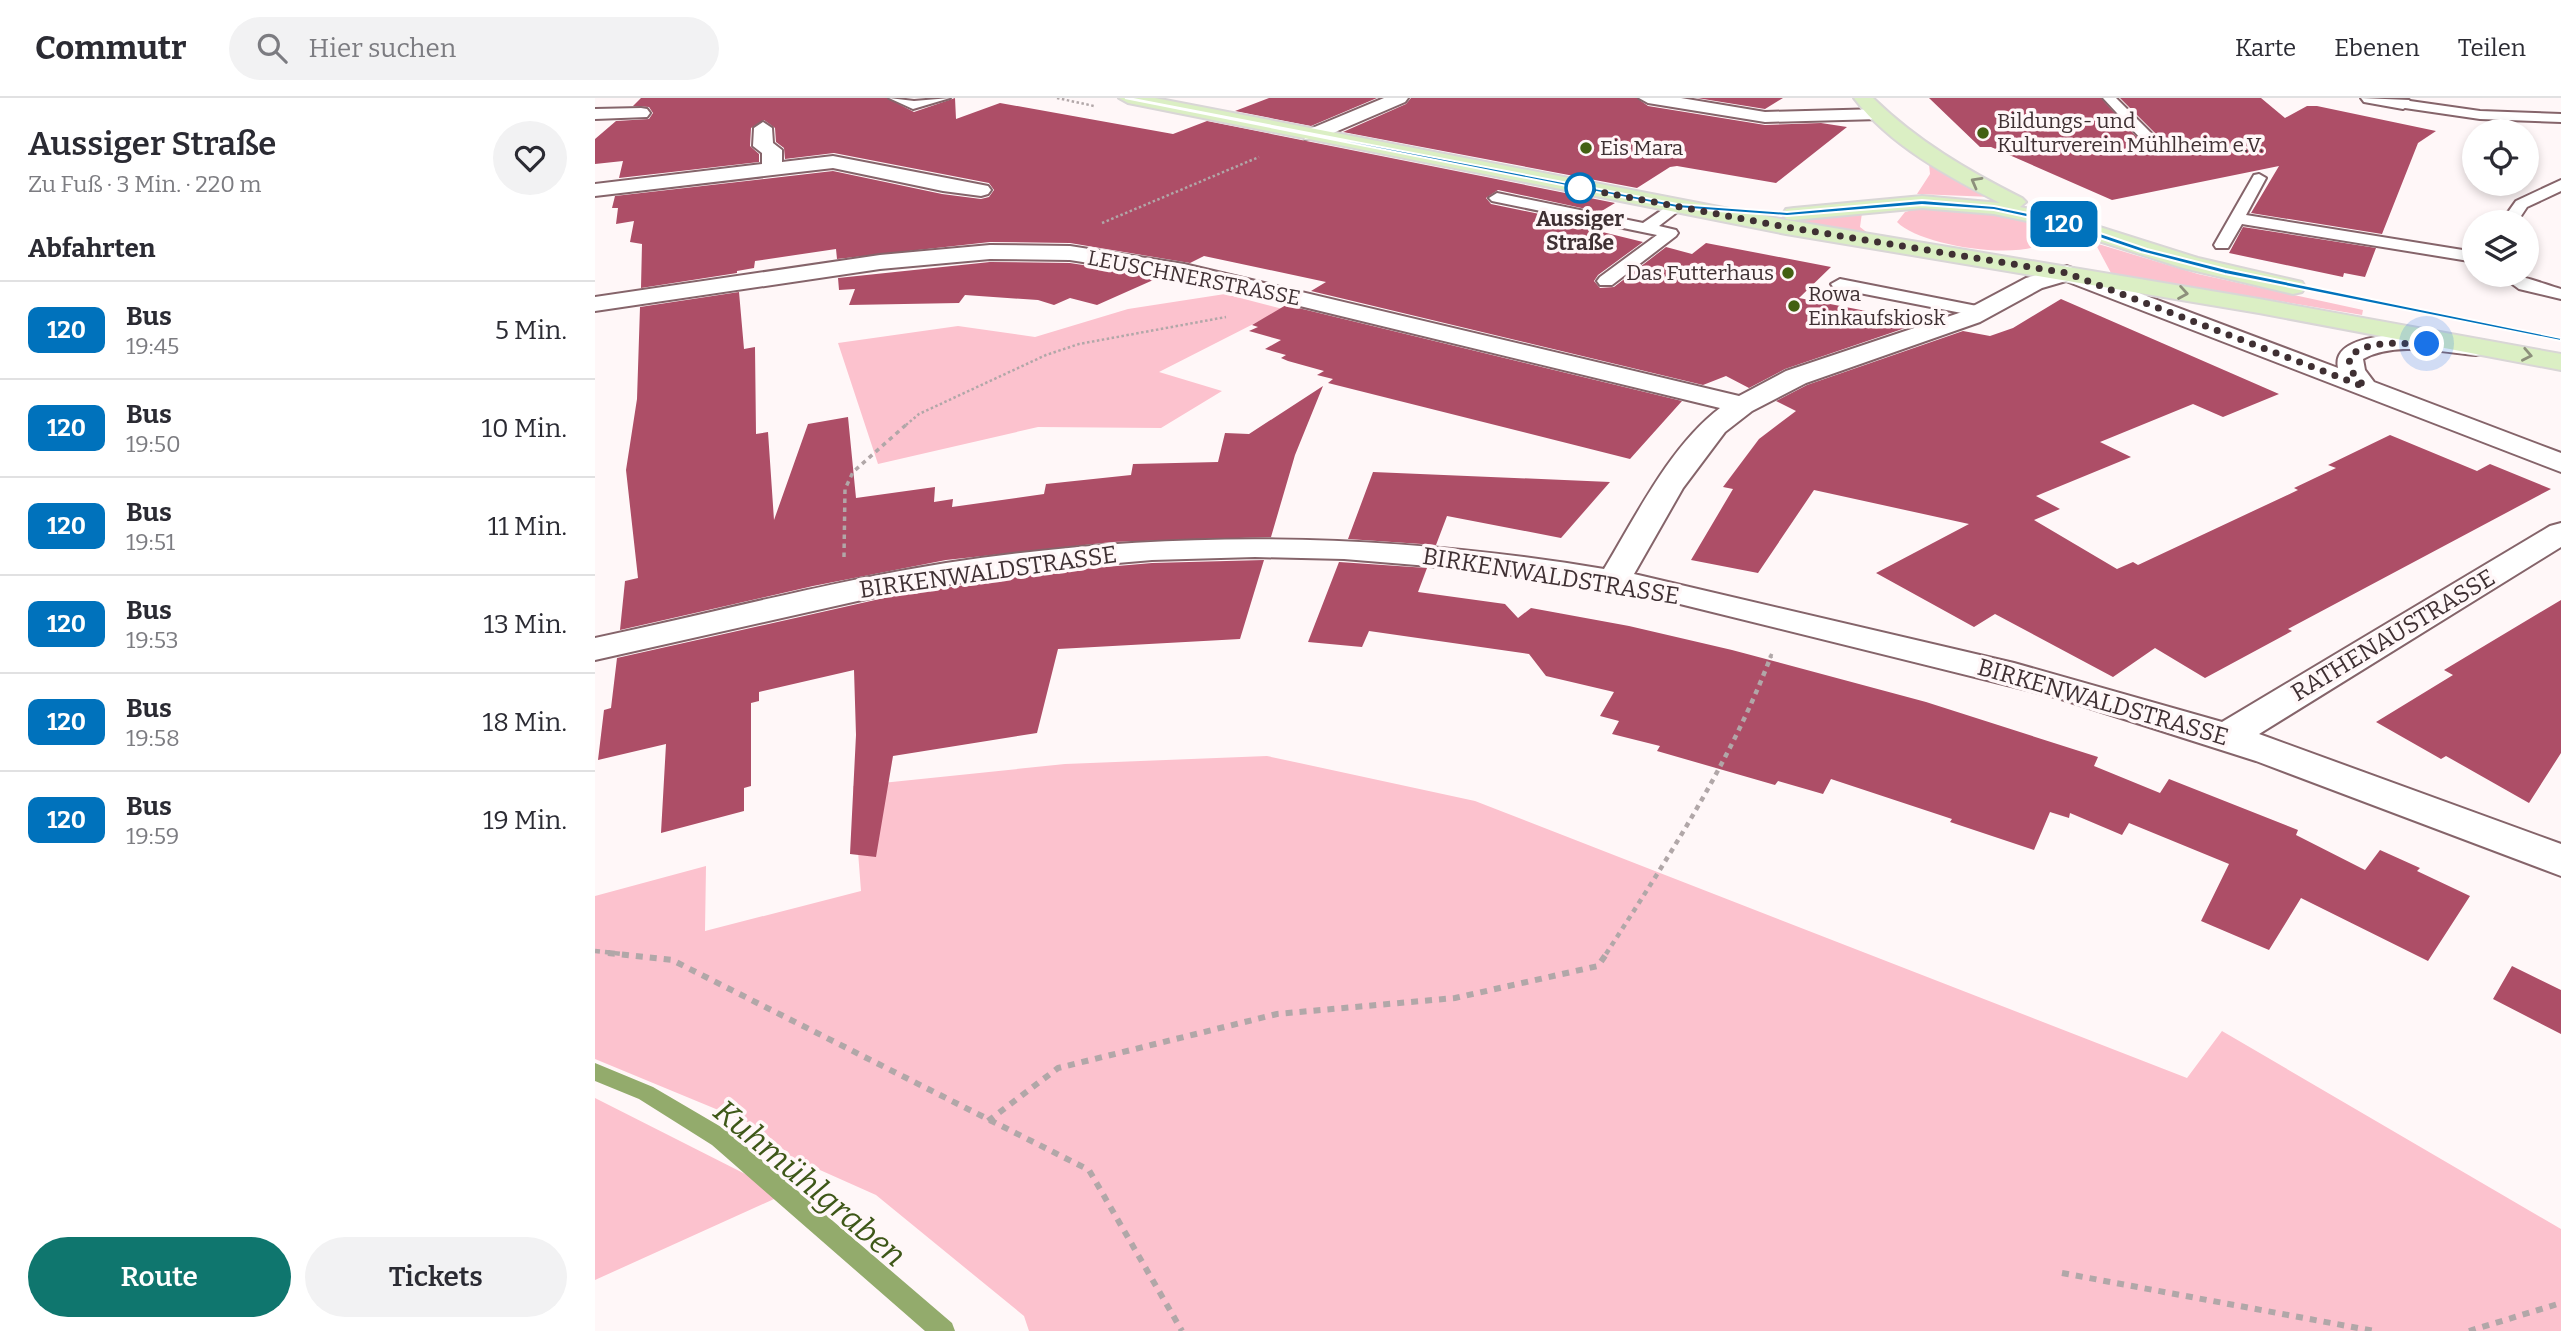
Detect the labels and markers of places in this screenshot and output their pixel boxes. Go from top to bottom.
place label: Bildungs- und Kulturverein Mühlheim e.V. [1997,108,2264,158]
marker: Bildungs- und Kulturverein Mühlheim e.V. [1975,125,1991,141]
place label: Eis Mara [1600,135,1684,161]
marker: Eis Mara [1578,140,1594,156]
marker: Aussiger Straße [1565,173,1595,203]
place label: Aussiger Straße [1536,206,1624,256]
place label: Das Futterhaus [1626,260,1774,286]
marker: Das Futterhaus [1780,265,1796,281]
place label: Rowa Einkaufskiosk [1808,281,1945,331]
marker: Rowa Einkaufskiosk [1786,298,1802,314]

